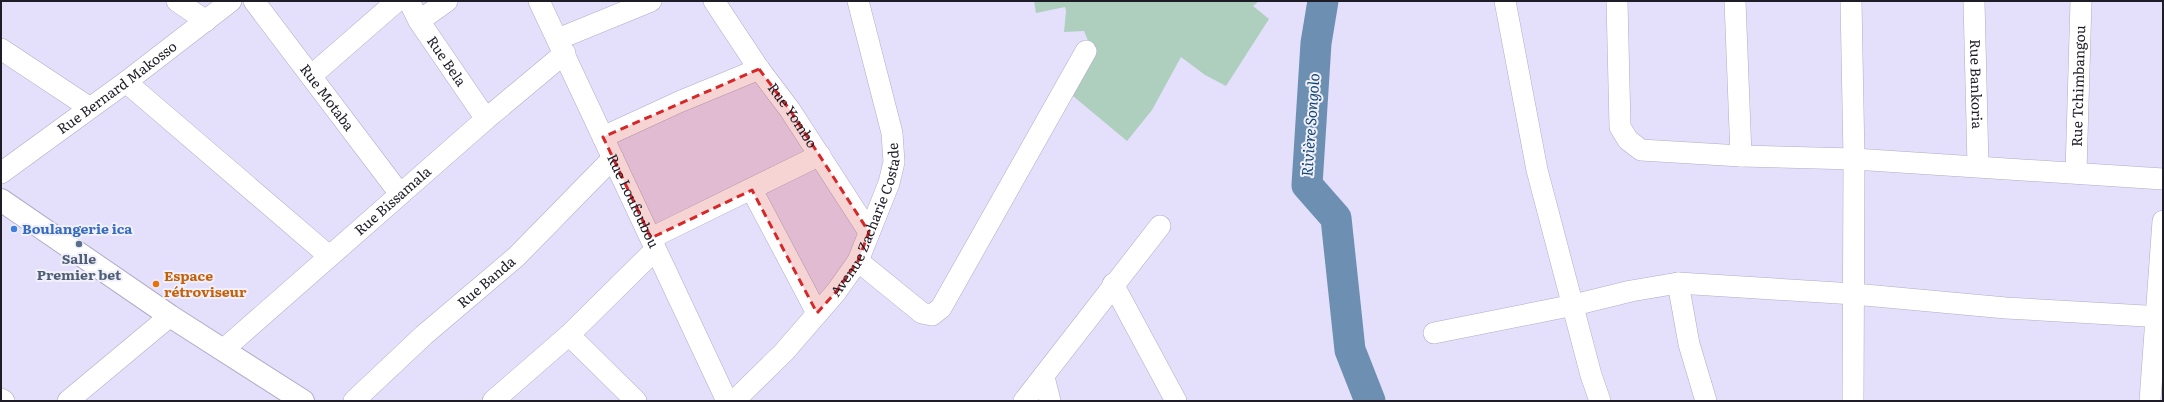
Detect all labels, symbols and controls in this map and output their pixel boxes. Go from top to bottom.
street label: Rue Tchimbangou [2066,25,2089,147]
street label: Rue Bela [423,31,472,90]
street label: Rue Bernard Makosso [52,36,180,138]
street label: Rue Bankoria [1966,39,1988,130]
street label: Rue Motaba [296,59,360,135]
water label: Rivière Songolo [1294,72,1325,177]
street label: Rue Yombo [764,78,823,152]
street label: Avenue Zacharie Costade [825,142,904,300]
street label: Rue Loufoubou [603,150,665,251]
street label: Rue Bissamala [350,161,435,239]
place label: Boulangerie ica [22,218,133,238]
marker: Boulangerie ica [9,224,19,234]
marker: Salle Premier bet [74,239,84,249]
place label: Salle Premier bet [37,248,122,284]
street label: Rue Banda [452,251,519,312]
place label: Espace rétroviseur [164,265,247,301]
marker: Espace rétroviseur [151,279,161,289]

